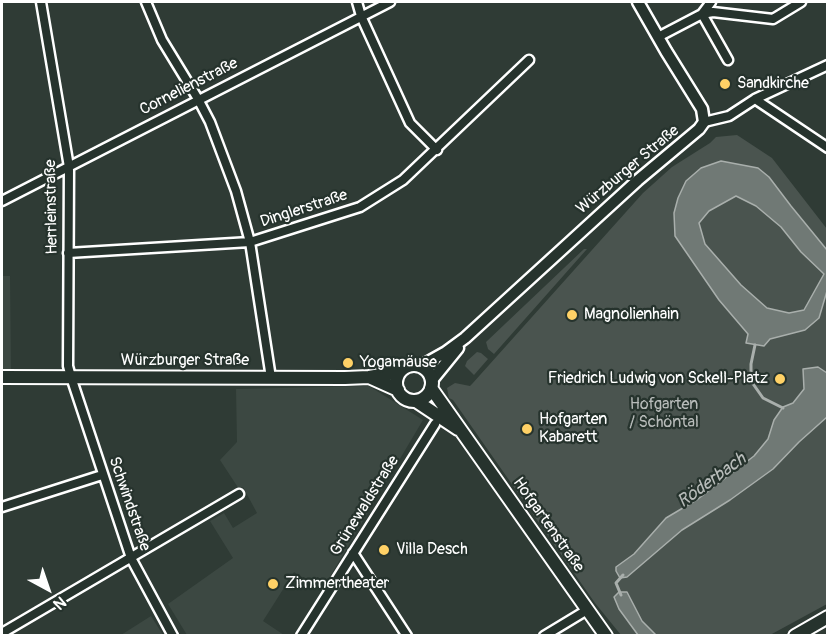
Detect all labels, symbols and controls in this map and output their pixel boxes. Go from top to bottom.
street label: Cornelienstraße [137,54,241,120]
place label: Sandkirche [737,74,809,94]
marker: Sandkirche [718,77,732,91]
street label: Würzburger Straße [573,121,683,219]
street label: Herrleinstraße [42,159,62,255]
street label: Dinglerstraße [258,186,350,232]
place label: Magnolienhain [584,305,679,325]
marker: Magnolienhain [565,308,579,322]
street label: Würzburger Straße [121,351,249,371]
place label: Yogamäuse [360,353,437,373]
marker: Yogamäuse [341,356,355,370]
place label: Friedrich Ludwig von Sckell-Platz [548,369,768,389]
marker: Friedrich Ludwig von Sckell-Platz [773,372,787,386]
park label: Hofgarten / Schöntal [629,395,699,433]
place label: Hofgarten Kabarett [539,410,607,448]
marker: Hofgarten Kabarett [520,422,534,436]
water label: Röderbach [674,449,750,513]
street label: Grünewaldstraße [326,452,404,560]
street label: Schwindstraße [104,454,154,554]
street label: Hofgartenstraße [508,474,588,576]
place label: Villa Desch [396,540,468,560]
marker: Villa Desch [377,543,391,557]
north arrow [18,559,78,619]
place label: Zimmertheater [285,574,389,594]
marker: Zimmertheater [266,577,280,591]
text: N [49,592,70,614]

